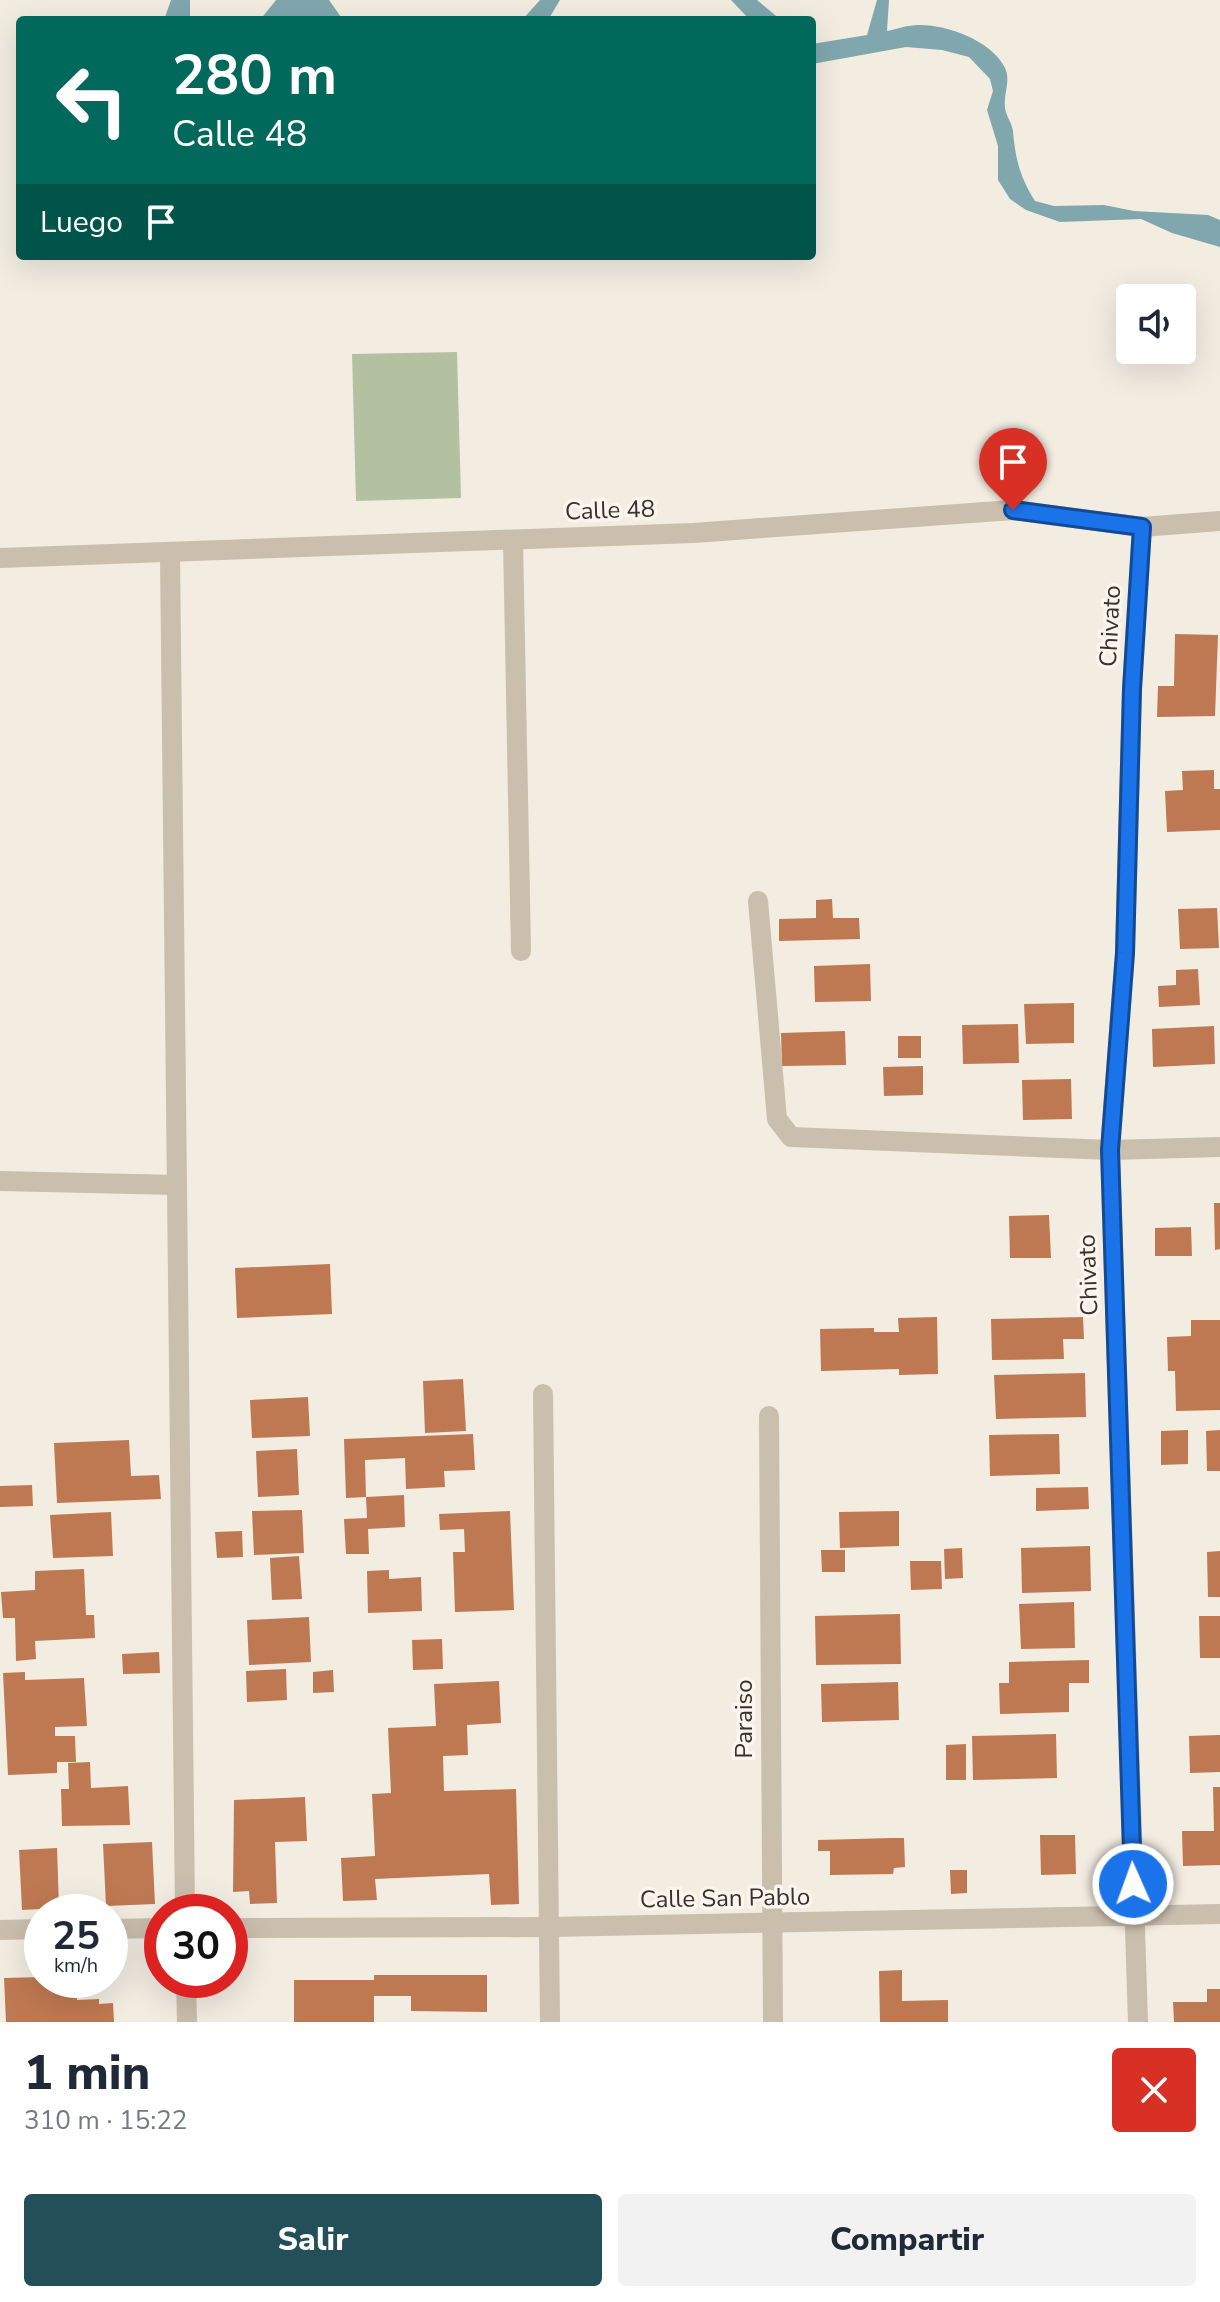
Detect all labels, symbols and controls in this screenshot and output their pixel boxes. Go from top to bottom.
text: 280 m [172,37,337,114]
icon: left [40,48,144,152]
text: Calle 48 [172,110,307,159]
icon: arrive [139,200,183,244]
text: Luego [40,202,123,243]
map controls [1116,284,1196,364]
button: sound [1116,284,1196,364]
pin [979,428,1047,510]
icon: arrive [991,440,1035,484]
street label: Calle 48 [564,492,656,528]
street label: Chivato [1092,584,1128,668]
street label: Chivato [1071,1234,1105,1316]
street label: Paraiso [728,1680,760,1758]
position arrow [1091,1842,1175,1926]
street label: Calle San Pablo [640,1881,810,1915]
speed limit sign: 30 [144,1894,248,1998]
text: 25 [52,1909,100,1963]
text: km/h [54,1952,98,1979]
text: 1 min [24,2040,150,2106]
button: close [1112,2048,1196,2132]
text: 310 m · 15:22 [24,2103,187,2138]
button: Salir [24,2194,602,2286]
button: Compartir [618,2194,1196,2286]

